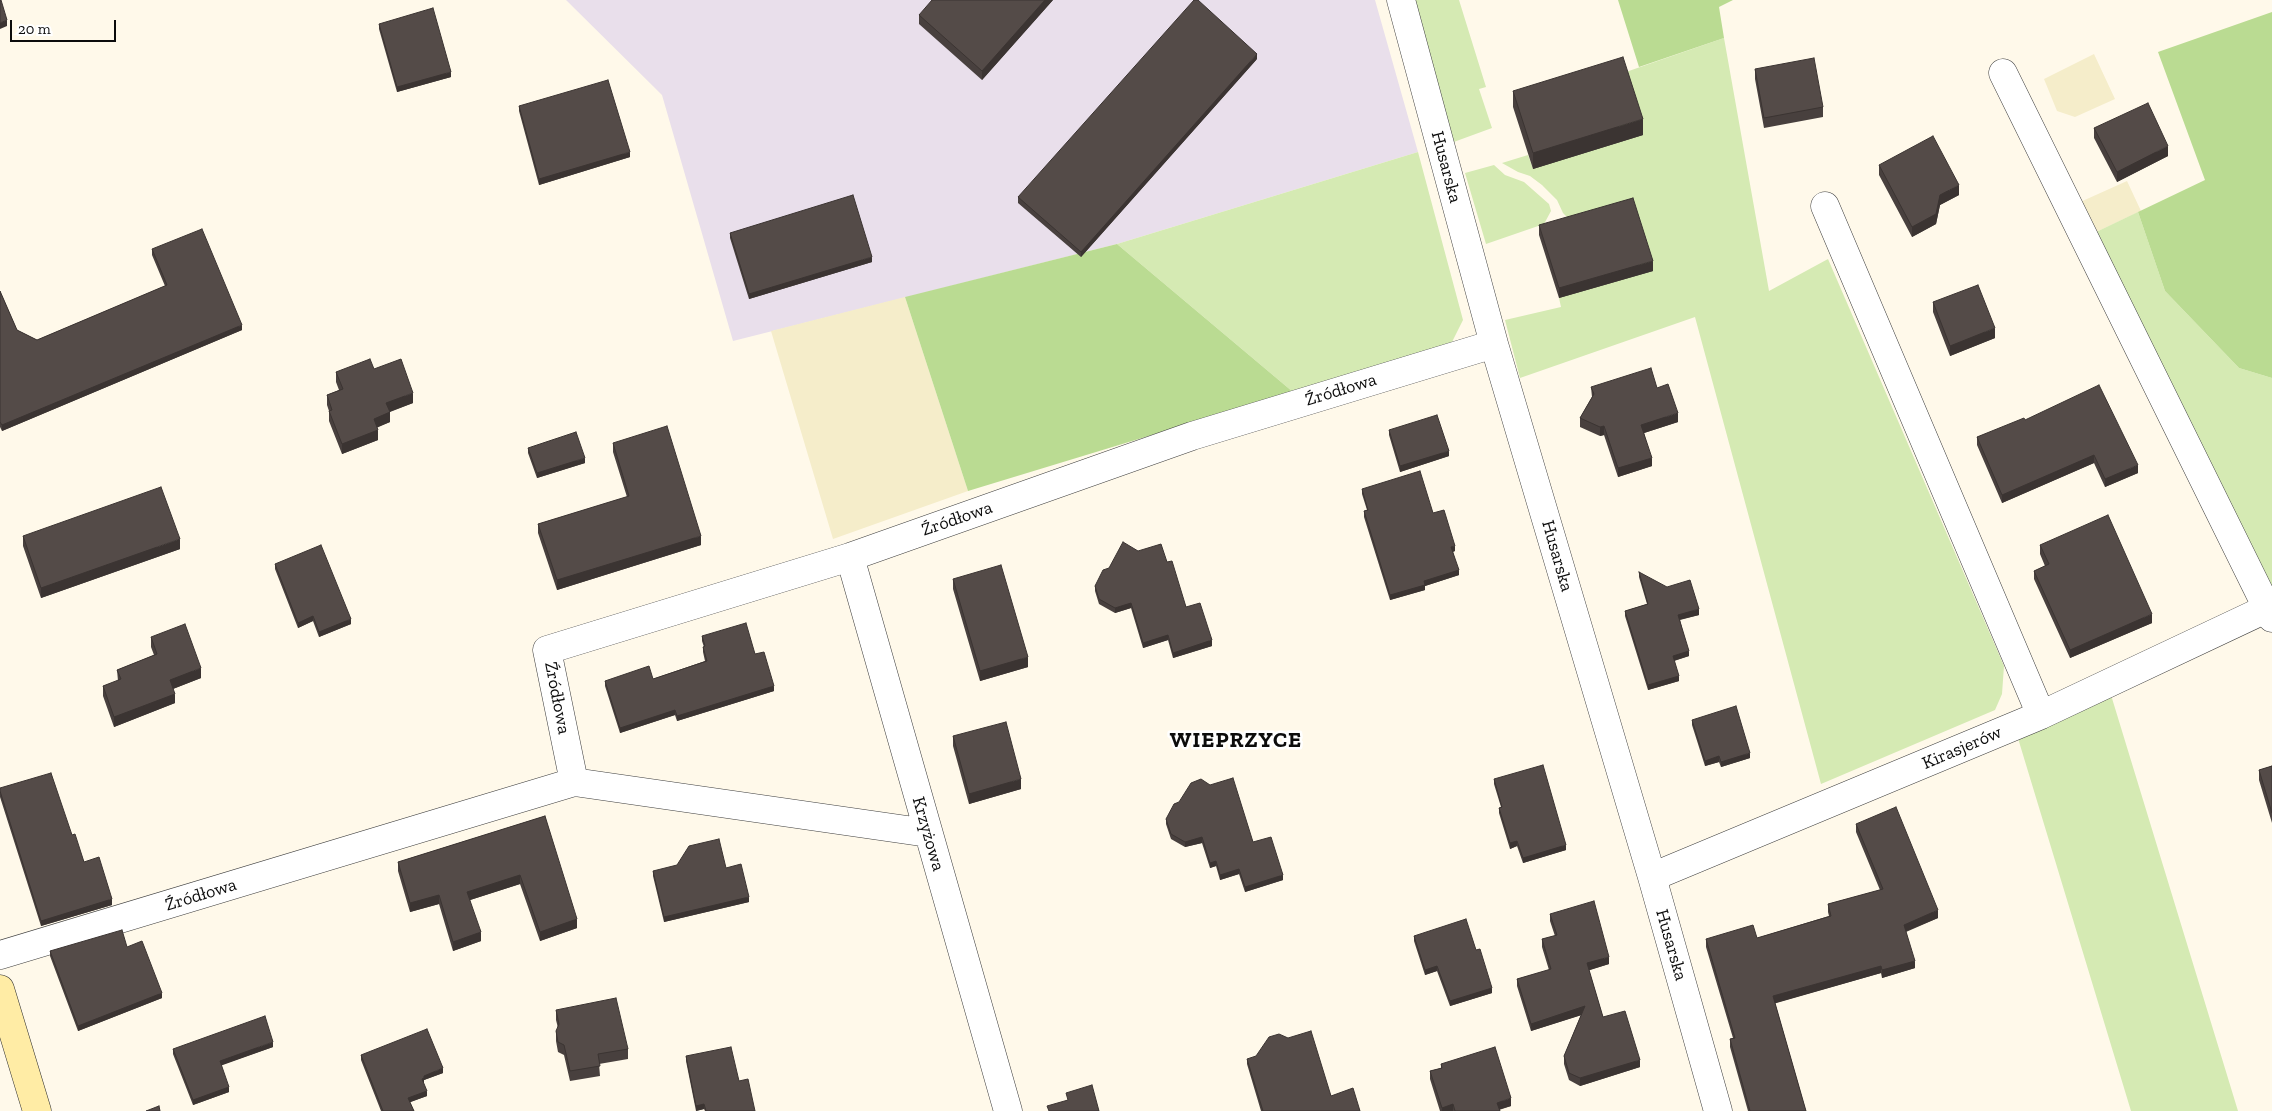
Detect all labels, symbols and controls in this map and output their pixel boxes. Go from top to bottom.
scale bar [12,10,119,42]
text: 20 m [18,20,51,38]
street label: Husarska [1426,129,1466,205]
street label: Źródłowa [1303,369,1379,411]
street label: Źródłowa [919,497,995,541]
street label: Husarska [1537,518,1577,594]
street label: Źródłowa [539,660,575,736]
street label: Kirasjerów [1919,722,2005,774]
district label: WIEPRZYCE [1169,728,1303,754]
street label: Krzyżowa [907,794,949,874]
street label: Źródłowa [163,874,239,916]
street label: Husarska [1651,907,1691,983]

